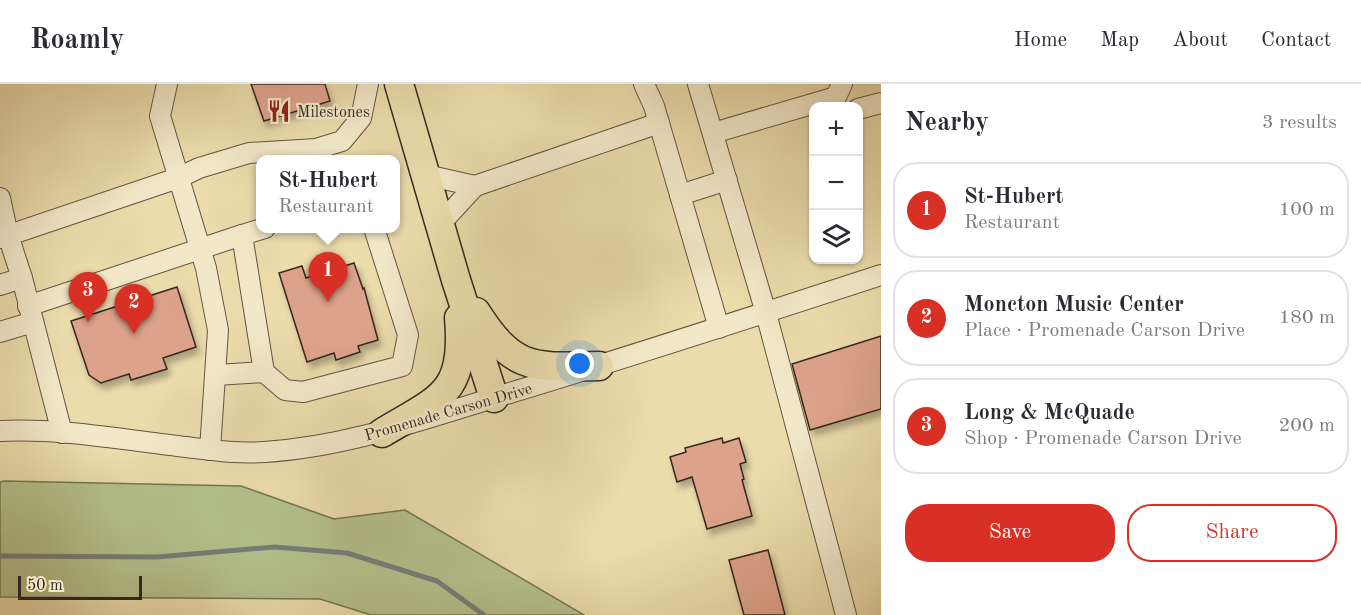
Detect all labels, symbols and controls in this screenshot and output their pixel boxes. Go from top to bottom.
text: Roamly [30,27,124,55]
text: Home [1014,30,1067,51]
text: Map [1100,30,1139,51]
text: About [1172,30,1228,51]
text: Contact [1261,30,1331,51]
restaurant icon: Milestones [266,98,292,124]
map controls [809,102,863,264]
button: + [809,102,863,156]
place label: Milestones [297,105,370,121]
text: Nearby [905,110,989,136]
text: 3 results [1262,113,1337,133]
popup [256,155,400,233]
button: − [809,156,863,210]
text: St-Hubert [278,170,378,192]
text: St-Hubert [964,186,1064,208]
text: Restaurant [278,197,374,217]
text: 1 [921,200,932,220]
text: 100 m [1279,200,1335,220]
button: layers [809,210,863,264]
text: Restaurant [964,213,1060,233]
pin: 1 [308,252,348,302]
pin: 3 [68,272,107,322]
pin: 2 [114,284,154,334]
text: Moncton Music Center [964,294,1184,316]
text: 2 [921,308,932,328]
text: 180 m [1279,308,1335,328]
text: Place · Promenade Carson Drive [964,321,1245,341]
your location [565,349,594,378]
street label: Promenade Carson Drive [363,381,534,445]
text: Long & McQuade [964,402,1135,424]
text: 3 [921,416,932,436]
text: 200 m [1279,416,1335,436]
text: Shop · Promenade Carson Drive [964,429,1242,449]
button: Save [905,504,1115,562]
button: Share [1127,504,1337,562]
scale bar [18,573,142,600]
text: 50 m [27,578,63,594]

